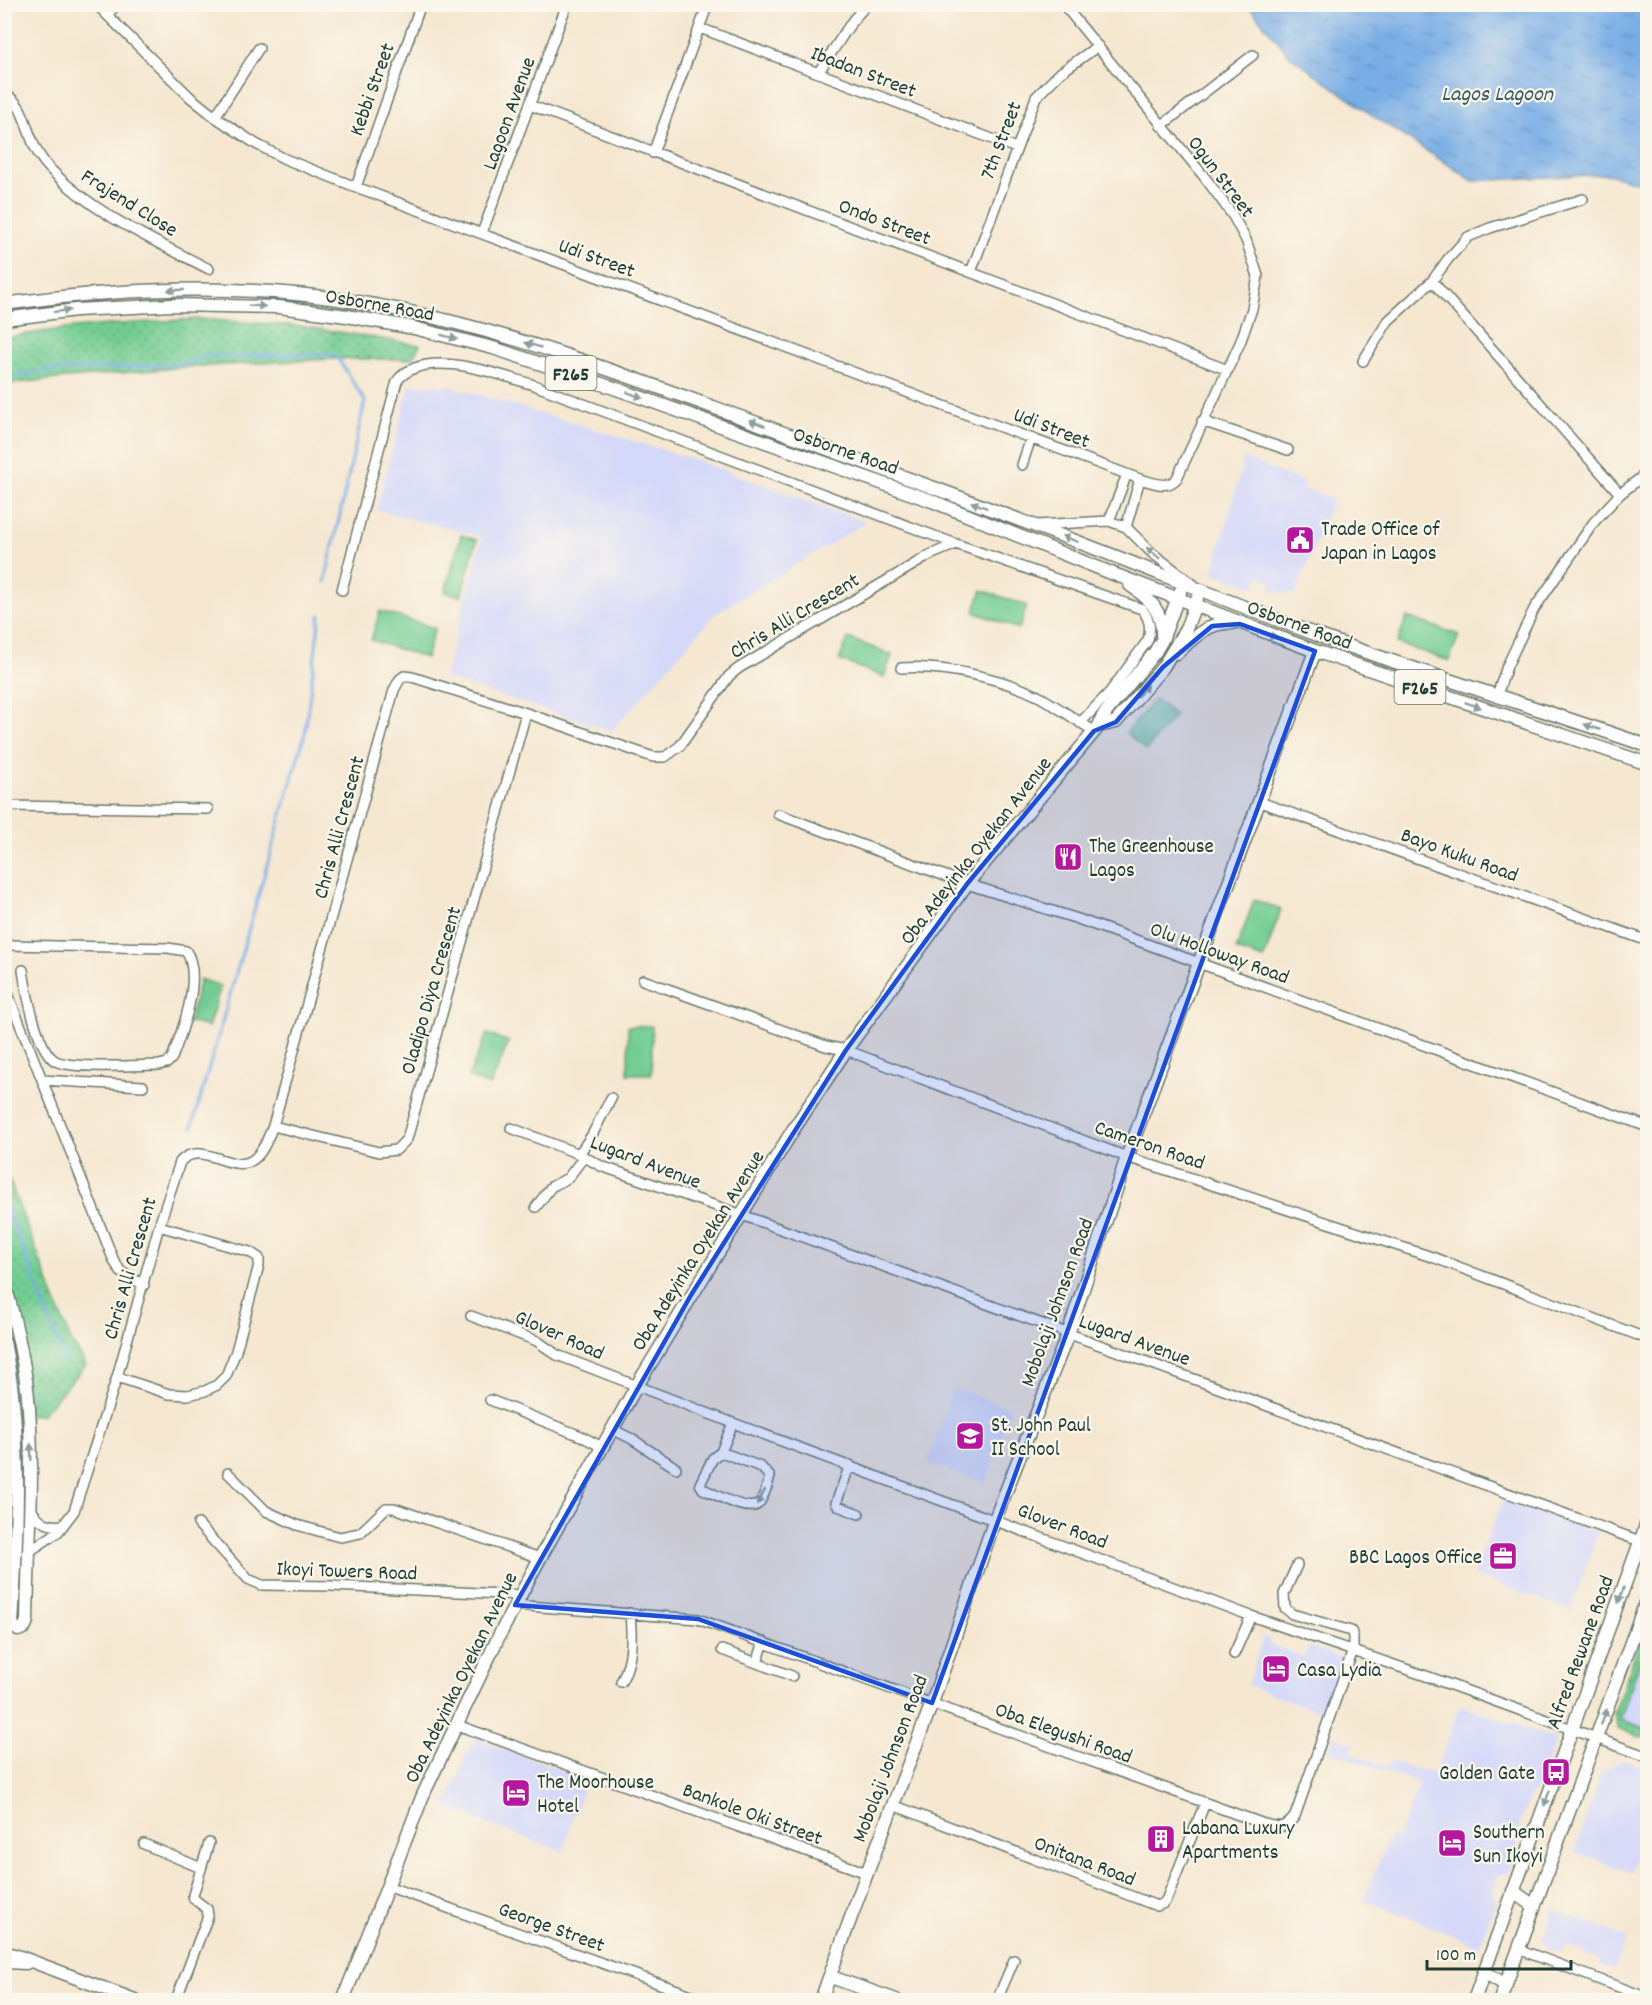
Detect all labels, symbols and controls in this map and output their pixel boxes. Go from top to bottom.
street label: Kebbi Street [343,39,405,141]
street label: Ibadan Street [806,40,920,108]
street label: Lagoon Avenue [476,53,545,175]
water label: Lagos Lagoon [1441,80,1554,111]
street label: 7th Street [974,98,1031,184]
street label: Ogun Street [1179,131,1261,225]
street label: Frajend Close [74,163,183,246]
street label: Ondo Street [833,192,935,255]
street label: Udi Street [553,232,639,288]
street label: Osborne Road [323,283,436,331]
one-way arrow [167,285,186,295]
one-way arrow [248,302,267,311]
one-way arrow [53,307,72,316]
one-way arrow [440,333,458,343]
one-way arrow [524,340,542,349]
road number: F265 [546,356,596,390]
one-way arrow [627,391,645,401]
street label: Udi Street [1008,402,1094,458]
one-way arrow [748,417,766,427]
street label: Osborne Road [788,421,902,485]
one-way arrow [970,499,988,509]
place label: Trade Office of Japan in Lagos [1321,516,1440,570]
public building icon: Trade Office of Japan in Lagos [1284,524,1316,556]
one-way arrow [1061,534,1079,543]
one-way arrow [1146,547,1161,560]
street label: Chris Alli Crescent [725,567,866,668]
street label: Osborne Road [1242,594,1356,660]
one-way arrow [1260,630,1278,640]
road number: F265 [1394,670,1446,704]
one-way arrow [1136,683,1149,699]
one-way arrow [1464,701,1482,711]
one-way arrow [1583,721,1601,731]
street label: Oba Adeyinka Oyekan Avenue [894,751,1061,952]
street label: Chris Alli Crescent [307,753,374,903]
street label: Bayo Kuku Road [1396,822,1522,892]
place label: The Greenhouse Lagos [1089,833,1214,887]
restaurant icon: The Greenhouse Lagos [1052,841,1084,873]
street label: Oladipo Diya Crescent [395,903,471,1078]
street label: Olu Holloway Road [1145,916,1293,994]
street label: Cameron Road [1090,1114,1208,1180]
street label: Lugard Avenue [585,1129,705,1199]
street label: Oba Adeyinka Oyekan Avenue [625,1145,774,1358]
street label: Chris Alli Crescent [97,1194,167,1344]
street label: Mobolaji Johnson Road [1014,1215,1103,1391]
street label: Glover Road [509,1304,608,1370]
street label: Lugard Avenue [1074,1308,1194,1376]
place label: St. John Paul II School [991,1412,1091,1466]
school or university icon: St. John Paul II School [954,1420,986,1452]
one-way arrow [26,1442,35,1461]
one-way arrow [756,1488,766,1506]
street label: Glover Road [1012,1497,1112,1559]
office icon: BBC Lagos Office [1487,1540,1519,1572]
place label: BBC Lagos Office [1349,1544,1482,1574]
street label: Ikoyi Towers Road [276,1556,418,1590]
street label: Oba Adeyinka Oyekan Avenue [398,1568,527,1789]
street label: Alfred Rewane Road [1540,1572,1624,1734]
one-way arrow [1615,1586,1625,1604]
hotel icon: Casa Lydia [1260,1653,1292,1685]
place label: Casa Lydia [1297,1657,1383,1687]
street label: Mobolaji Johnson Road [846,1671,938,1847]
street label: Oba Elegushi Road [990,1696,1136,1774]
one-way arrow [1599,1707,1609,1725]
bus stop icon: Golden Gate [1540,1756,1572,1788]
place label: Golden Gate [1439,1760,1535,1790]
place label: The Moorhouse Hotel [537,1769,654,1823]
hotel icon: The Moorhouse Hotel [500,1777,532,1809]
street label: Bankole Oki Street [678,1777,826,1855]
one-way arrow [1542,1789,1552,1807]
place label: Labana Luxury Apartments [1182,1815,1295,1869]
place label: Southern Sun Ikoyi [1473,1819,1545,1873]
building icon: Labana Luxury Apartments [1145,1823,1177,1855]
hotel icon: Southern Sun Ikoyi [1436,1827,1468,1859]
street label: Onitana Road [1029,1830,1139,1896]
street label: George Street [494,1896,609,1962]
scale bar [1427,1933,1571,1971]
text: 100 m [1436,1944,1476,1969]

